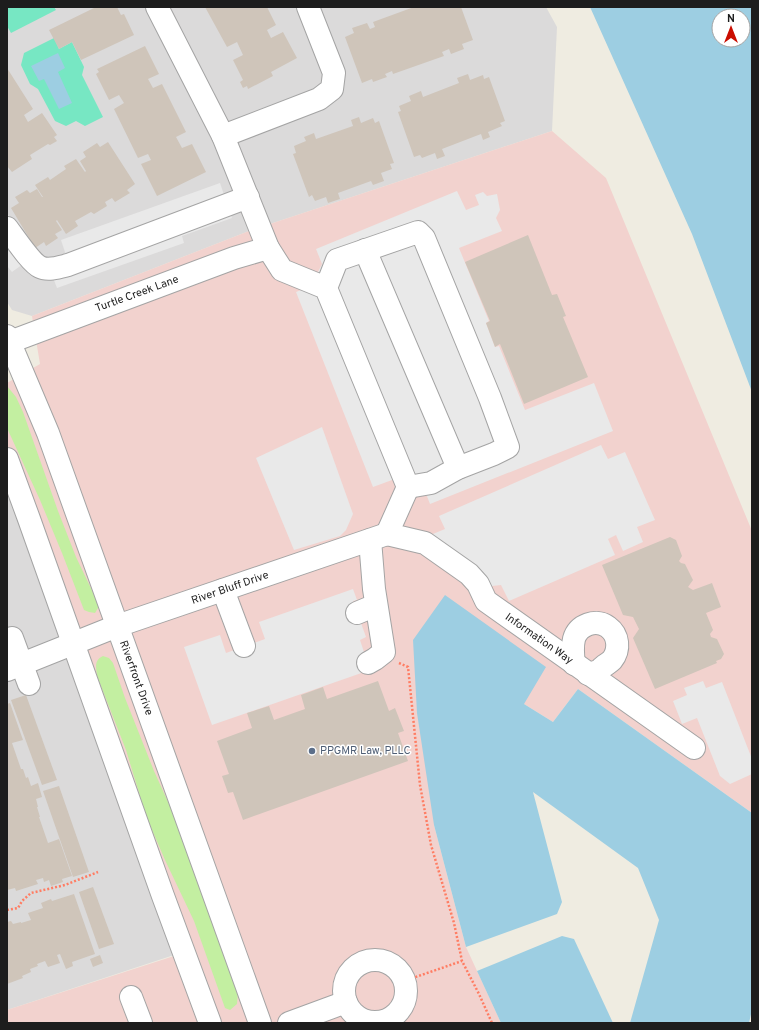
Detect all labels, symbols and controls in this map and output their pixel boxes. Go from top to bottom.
north arrow [711,8,751,48]
text: N [727,12,735,26]
street label: Turtle Creek Lane [93,272,181,316]
street label: River Bluff Drive [189,568,271,608]
street label: Information Way [502,610,576,668]
street label: Riverfront Drive [116,639,156,717]
place label: PPGMR Law, PLLC [320,744,411,758]
marker: PPGMR Law, PLLC [307,746,317,756]

